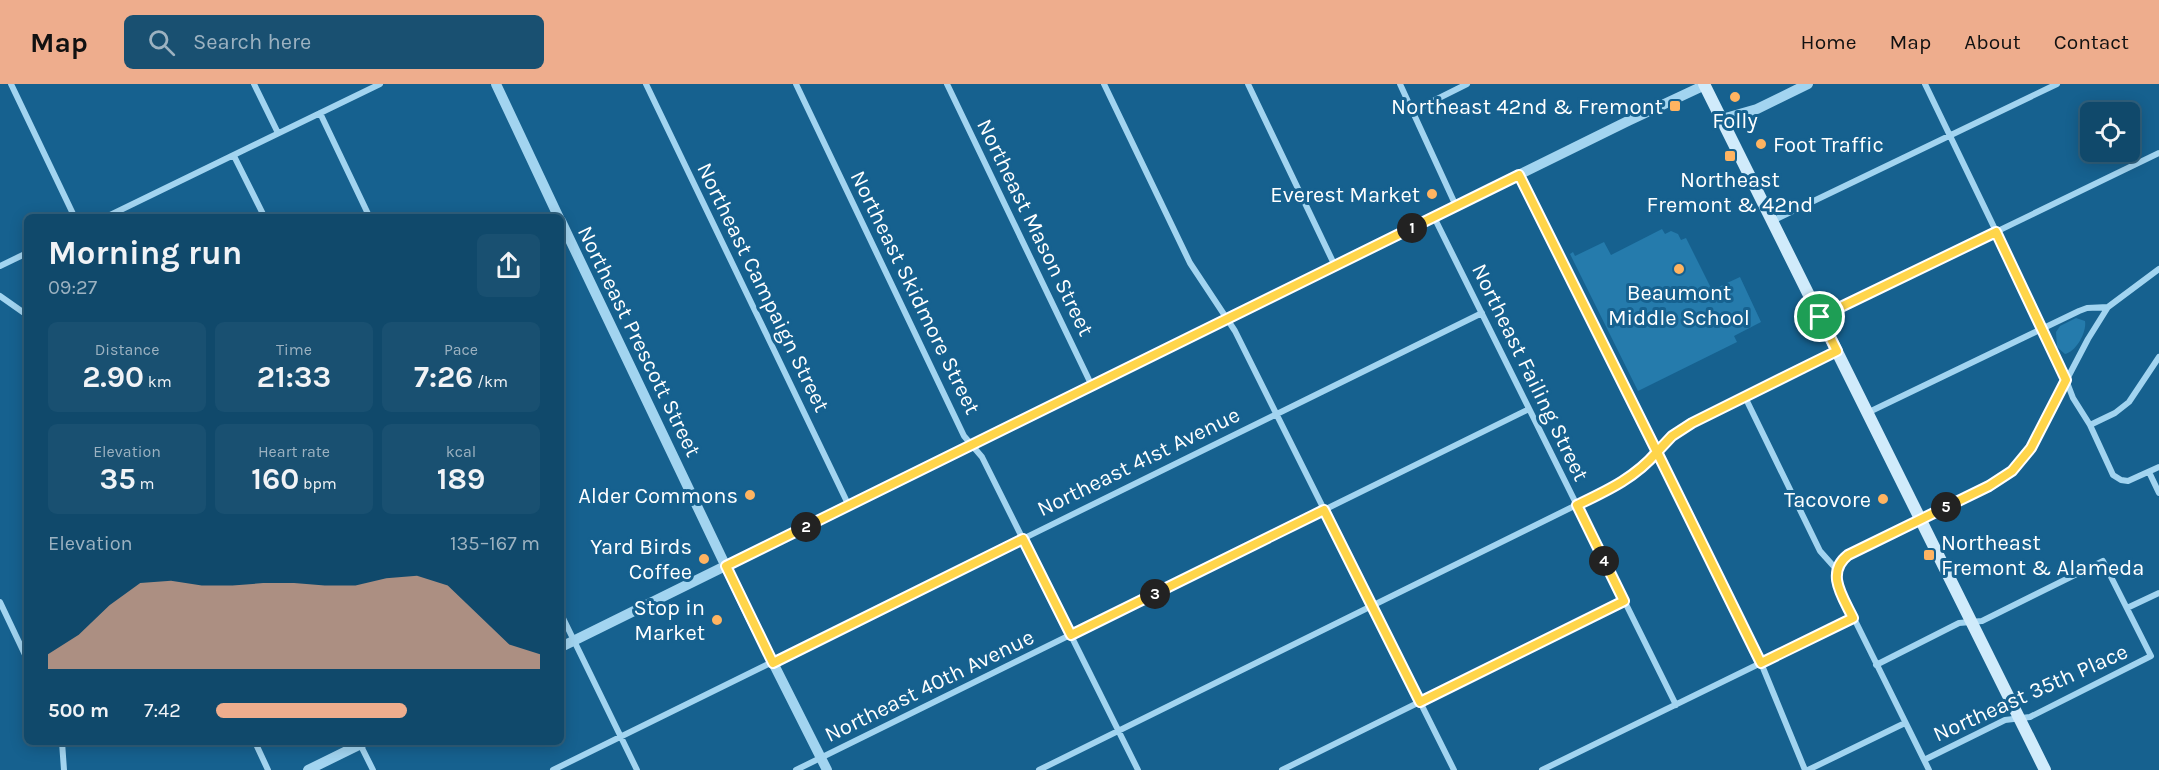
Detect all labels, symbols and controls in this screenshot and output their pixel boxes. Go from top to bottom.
search box [124,15,544,69]
text: Map [30,26,88,59]
icon: search [145,26,178,59]
text: Search here [193,29,311,55]
text: Home [1801,30,1857,54]
text: Map [1890,30,1931,54]
text: About [1964,30,2021,54]
text: Contact [2054,30,2129,54]
marker: Folly [1728,90,1742,104]
place label: Northeast 42nd & Fremont [1391,94,1663,120]
marker: Northeast 42nd & Fremont [1668,99,1682,113]
map controls [2080,102,2140,162]
button: locate [2080,102,2140,162]
place label: Folly [1712,108,1758,134]
street label: Northeast Mason Street [971,115,1099,340]
place label: Foot Traffic [1773,132,1884,158]
marker: Foot Traffic [1754,137,1768,151]
marker: Northeast Fremont & 42nd [1723,149,1737,163]
street label: Northeast Campaign Street [691,159,835,416]
street label: Northeast Skidmore Street [845,166,985,418]
place label: Northeast Fremont & 42nd [1647,167,1813,218]
place label: Everest Market [1270,182,1420,208]
marker: Everest Market [1425,187,1439,201]
pin: 1 [1397,213,1427,243]
text: 1 [1409,218,1415,237]
street label: Northeast Prescott Street [572,222,706,461]
text: Morning run [48,234,242,272]
button: share [477,234,540,297]
street label: Northeast Failing Street [1466,259,1594,485]
marker: Beaumont Middle School [1672,262,1686,276]
text: 09:27 [48,276,97,299]
place label: Beaumont Middle School [1608,280,1750,331]
pin [1794,291,1845,342]
icon: arrive [1803,300,1836,333]
text: Distance [95,340,159,359]
text: Time [276,340,312,359]
text: Pace [444,340,478,359]
text: 2.90 [82,359,144,395]
text: 21:33 [257,359,331,395]
text: 7:26 [414,359,473,395]
text: km [144,372,172,391]
text: /km [473,372,508,391]
street label: Northeast 41st Avenue [1033,402,1244,522]
text: Elevation [93,442,161,461]
text: Heart rate [258,442,330,461]
text: kcal [446,442,476,461]
text: 35 [100,461,136,497]
text: 160 [251,461,299,497]
text: 189 [437,461,485,497]
text: m [136,474,154,493]
text: bpm [299,474,337,493]
place label: Alder Commons [578,483,738,509]
place label: Tacovore [1784,487,1871,513]
marker: Alder Commons [743,488,757,502]
marker: Tacovore [1876,492,1890,506]
pin: 5 [1931,492,1961,522]
text: 5 [1941,497,1951,516]
pin: 2 [791,512,821,542]
text: 2 [801,517,811,536]
place label: Northeast Fremont & Alameda [1941,530,2144,581]
text: Elevation [48,532,133,555]
text: 135–167 m [450,532,540,555]
place label: Yard Birds Coffee [590,534,692,585]
pin: 4 [1589,546,1619,576]
marker: Northeast Fremont & Alameda [1922,548,1936,562]
text: 4 [1599,551,1609,570]
marker: Yard Birds Coffee [697,552,711,566]
pin: 3 [1140,579,1170,609]
text: 3 [1150,584,1160,603]
place label: Stop in Market [633,595,705,646]
marker: Stop in Market [710,613,724,627]
street label: Northeast 40th Avenue [821,624,1038,748]
street label: Northeast 35th Place [1929,638,2132,748]
text: 500 m [48,699,109,722]
text: 7:42 [144,699,181,722]

